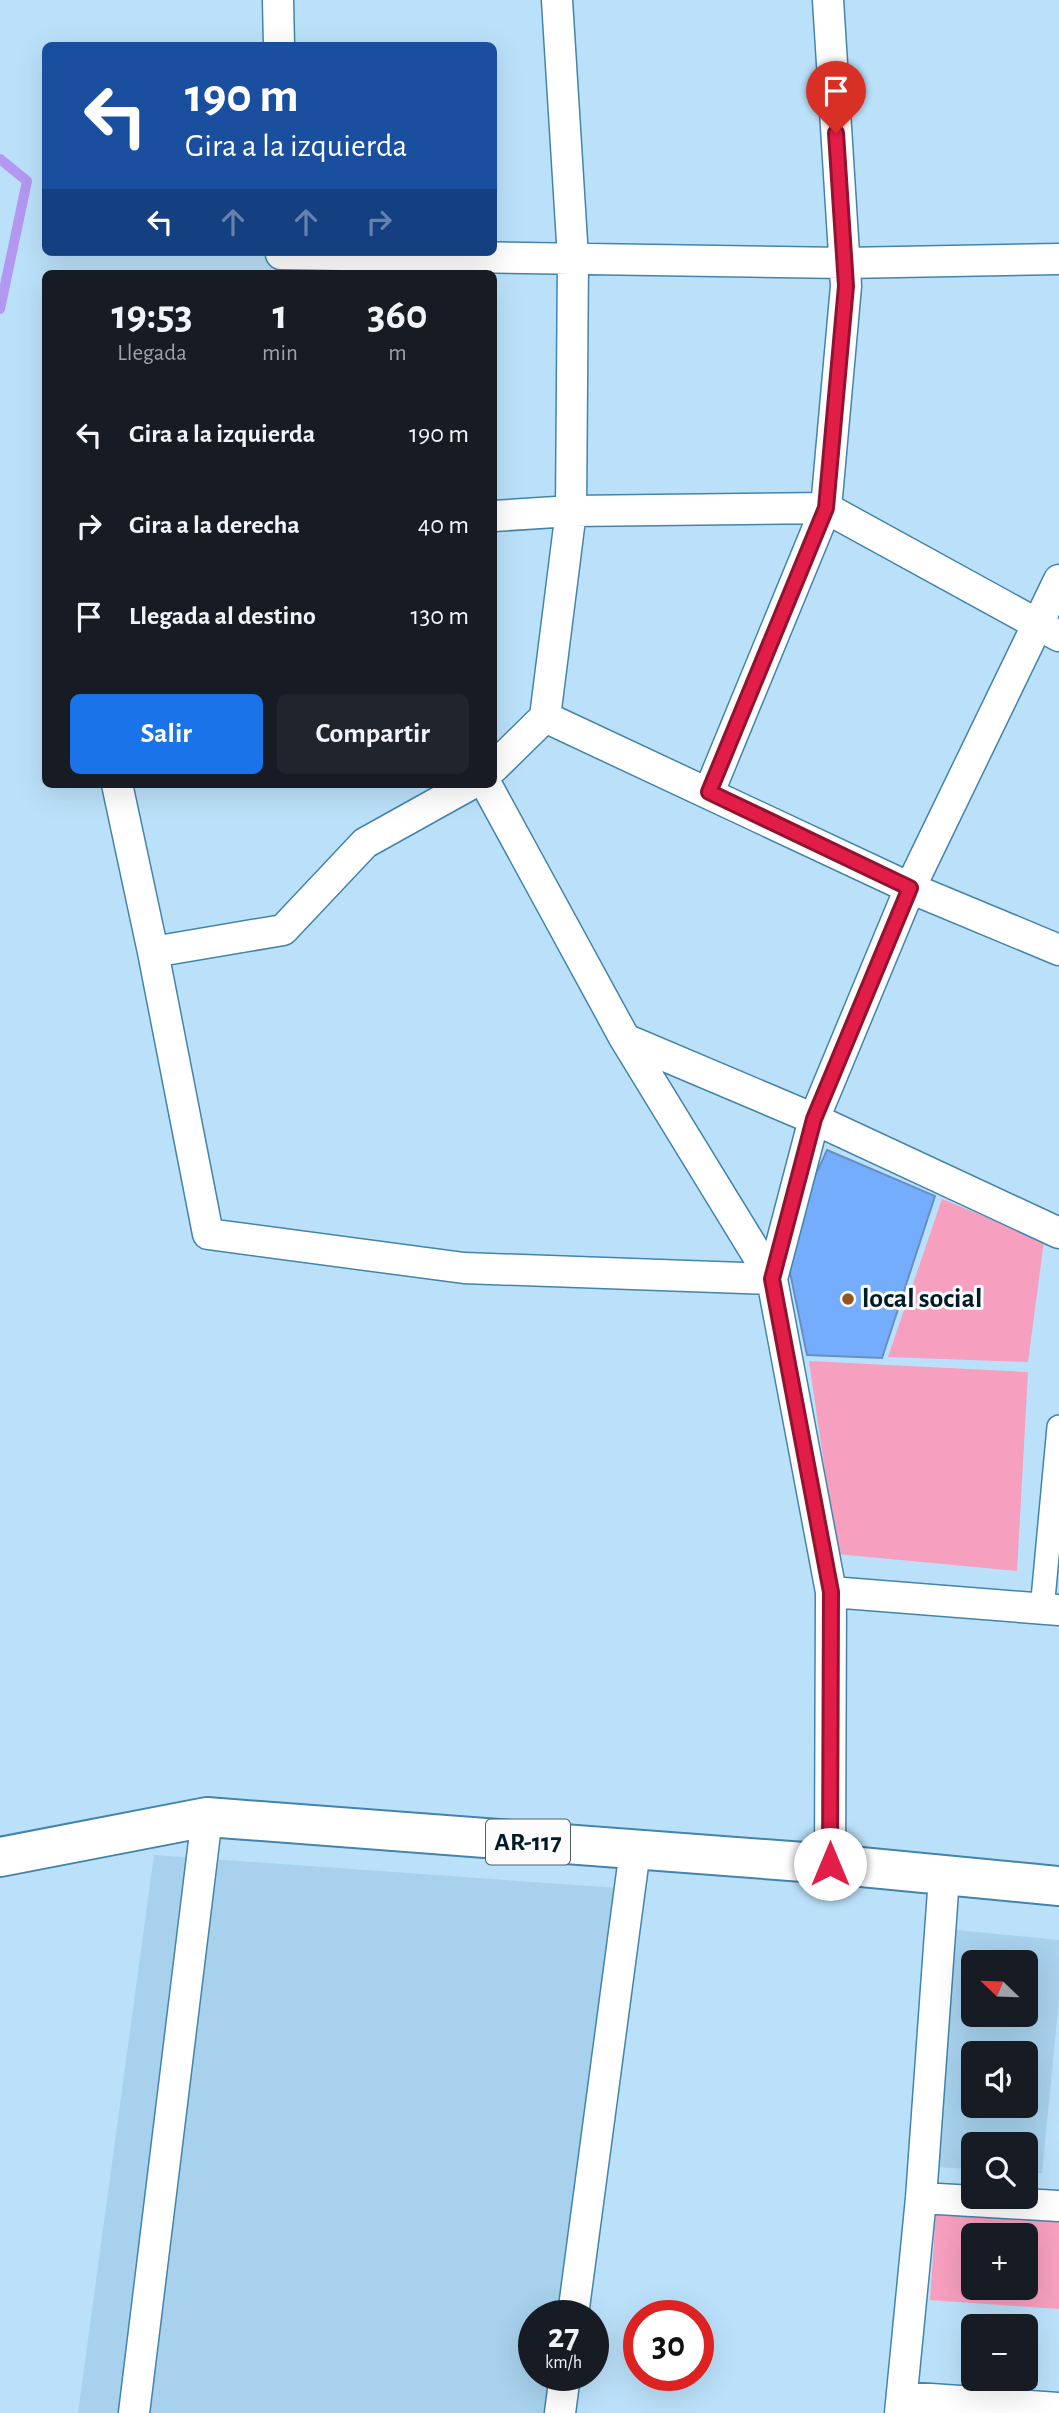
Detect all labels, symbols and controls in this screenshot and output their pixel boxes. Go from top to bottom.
pin [806,61,866,133]
icon: left [70,70,161,161]
text: 190 m [185,72,299,121]
icon: arrive [817,72,855,110]
text: Gira a la izquierda [185,130,407,162]
icon: left [141,203,179,241]
icon: ahead [214,203,252,241]
icon: ahead [287,203,325,241]
icon: right [360,203,398,241]
text: 19:53 [111,294,193,336]
text: 1 [272,294,288,336]
text: 360 [367,294,428,336]
text: Llegada [117,342,187,365]
text: min [262,342,298,365]
text: m [388,342,407,365]
icon: left [70,416,108,454]
text: Gira a la izquierda [129,421,315,447]
text: 190 m [409,421,469,447]
icon: right [70,507,108,545]
text: Gira a la derecha [129,512,300,538]
text: 40 m [418,512,469,538]
icon: arrive [70,598,108,636]
text: Llegada al destino [129,603,316,629]
text: 130 m [411,603,469,629]
button: Salir [70,694,263,774]
button: Compartir [277,694,469,774]
place label: local social [862,1285,982,1313]
marker: local social [840,1291,856,1307]
road number: AR-117 [486,1820,570,1865]
position arrow [793,1827,867,1901]
north arrow [961,1950,1038,2026]
map controls [961,1950,1038,2391]
button: sound [961,2041,1038,2118]
button: search [961,2132,1038,2209]
button: + [961,2223,1038,2300]
speed limit sign: 30 [623,2300,714,2391]
button: − [961,2314,1038,2391]
text: 27 [548,2319,579,2354]
text: km/h [545,2354,582,2372]

